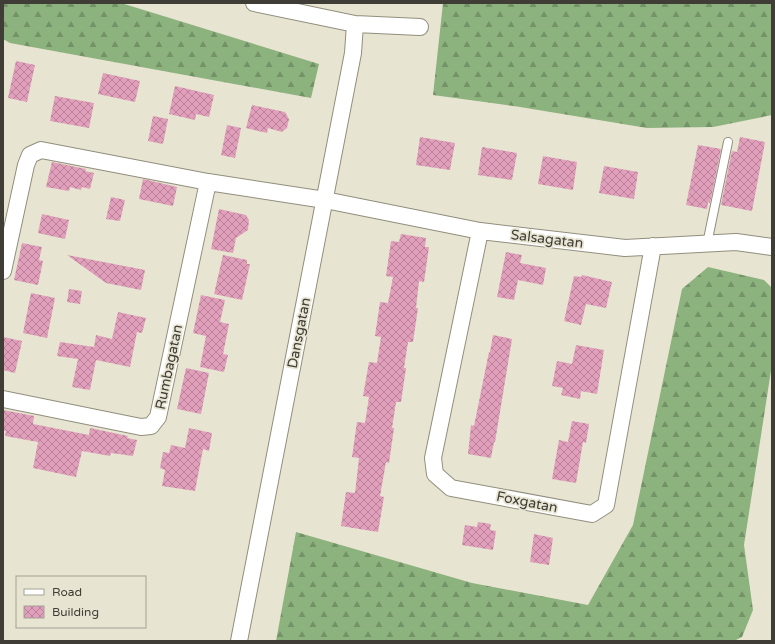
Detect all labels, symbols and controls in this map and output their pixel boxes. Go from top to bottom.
street label: Salsagatan [510,226,584,252]
street label: Dansgatan [284,296,314,370]
street label: Rumbagatan [152,323,186,411]
street label: Foxgatan [495,488,559,516]
legend [16,576,146,628]
text: Road [52,585,82,599]
text: Building [52,605,99,619]

